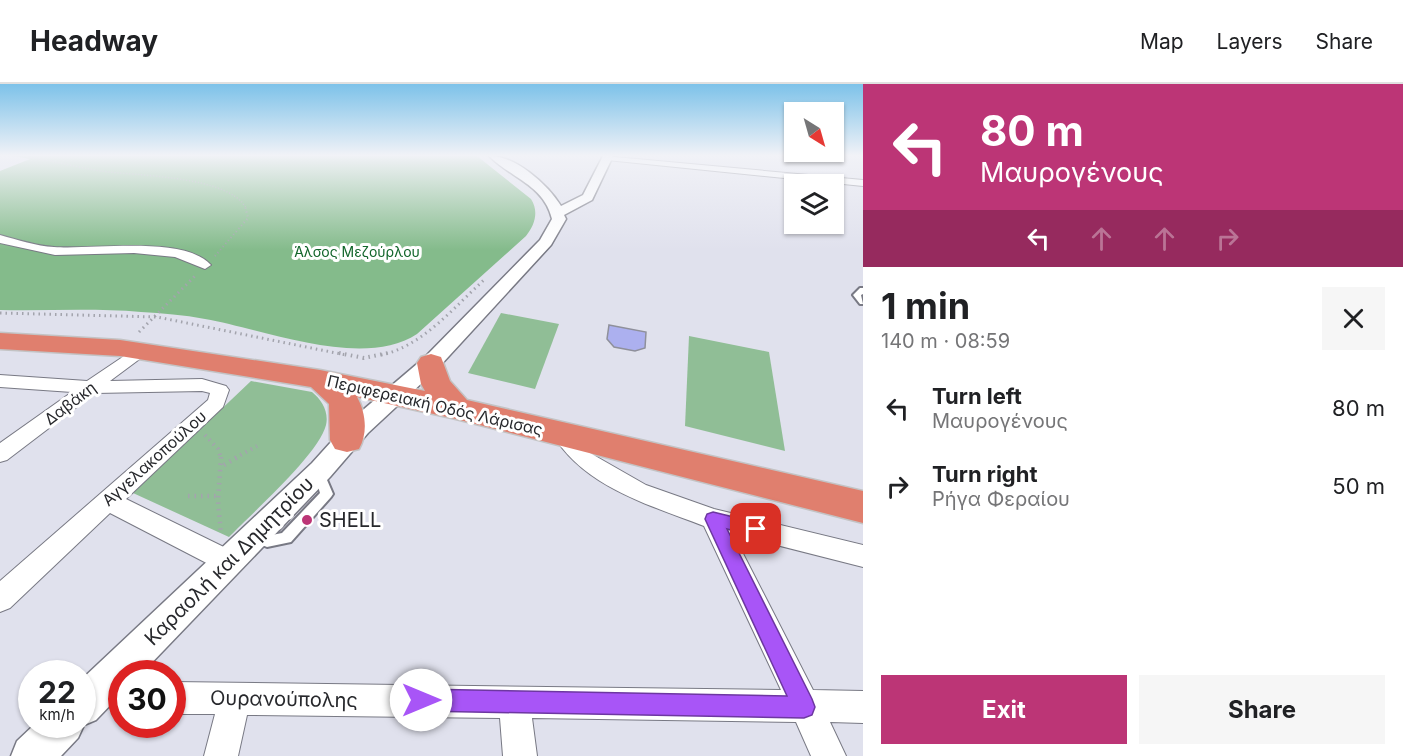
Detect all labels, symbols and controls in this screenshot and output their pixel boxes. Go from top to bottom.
text: Headway [30,24,158,58]
text: Map [1140,29,1184,54]
text: Layers [1217,29,1283,54]
text: Share [1316,29,1373,54]
north arrow [784,102,844,162]
map controls [784,102,844,234]
text: 80 m [980,105,1084,156]
icon: left [881,108,959,186]
text: Μαυρογένους [980,156,1164,189]
button: layers [784,174,844,234]
icon: left [1022,222,1055,255]
icon: ahead [1085,222,1118,255]
icon: ahead [1148,222,1181,255]
icon: right [1211,222,1244,255]
park label: Άλσος Μεζούρλου [294,243,420,260]
text: 1 min [881,284,970,328]
button: close [1322,287,1385,350]
text: 140 m · 08:59 [881,329,1010,353]
street label: Περιφερειακή Οδός Λάρισας [325,370,545,440]
street label: Δαβάκη [40,377,100,429]
text: Turn left [932,383,1022,409]
icon: left [881,392,914,425]
text: 80 m [1332,395,1385,421]
street label: Αγγελακοπούλου [98,406,210,510]
text: Μαυρογένους [932,409,1068,433]
text: Turn right [932,461,1038,487]
icon: right [881,470,914,503]
street label: Καραολή και Δημητρίου [140,472,318,650]
text: 50 m [1332,473,1385,499]
text: Ρήγα Φεραίου [932,487,1070,511]
pin [730,503,781,554]
place label: SHELL [319,508,381,532]
icon: arrive [739,512,772,545]
marker: SHELL [300,513,314,527]
speed limit sign: 30 [108,660,186,738]
position arrow [389,668,453,732]
text: 22 [38,674,76,710]
button: Exit [881,675,1127,744]
button: Share [1139,675,1385,744]
street label: Ουρανούπολης [210,686,358,712]
text: km/h [39,705,75,724]

